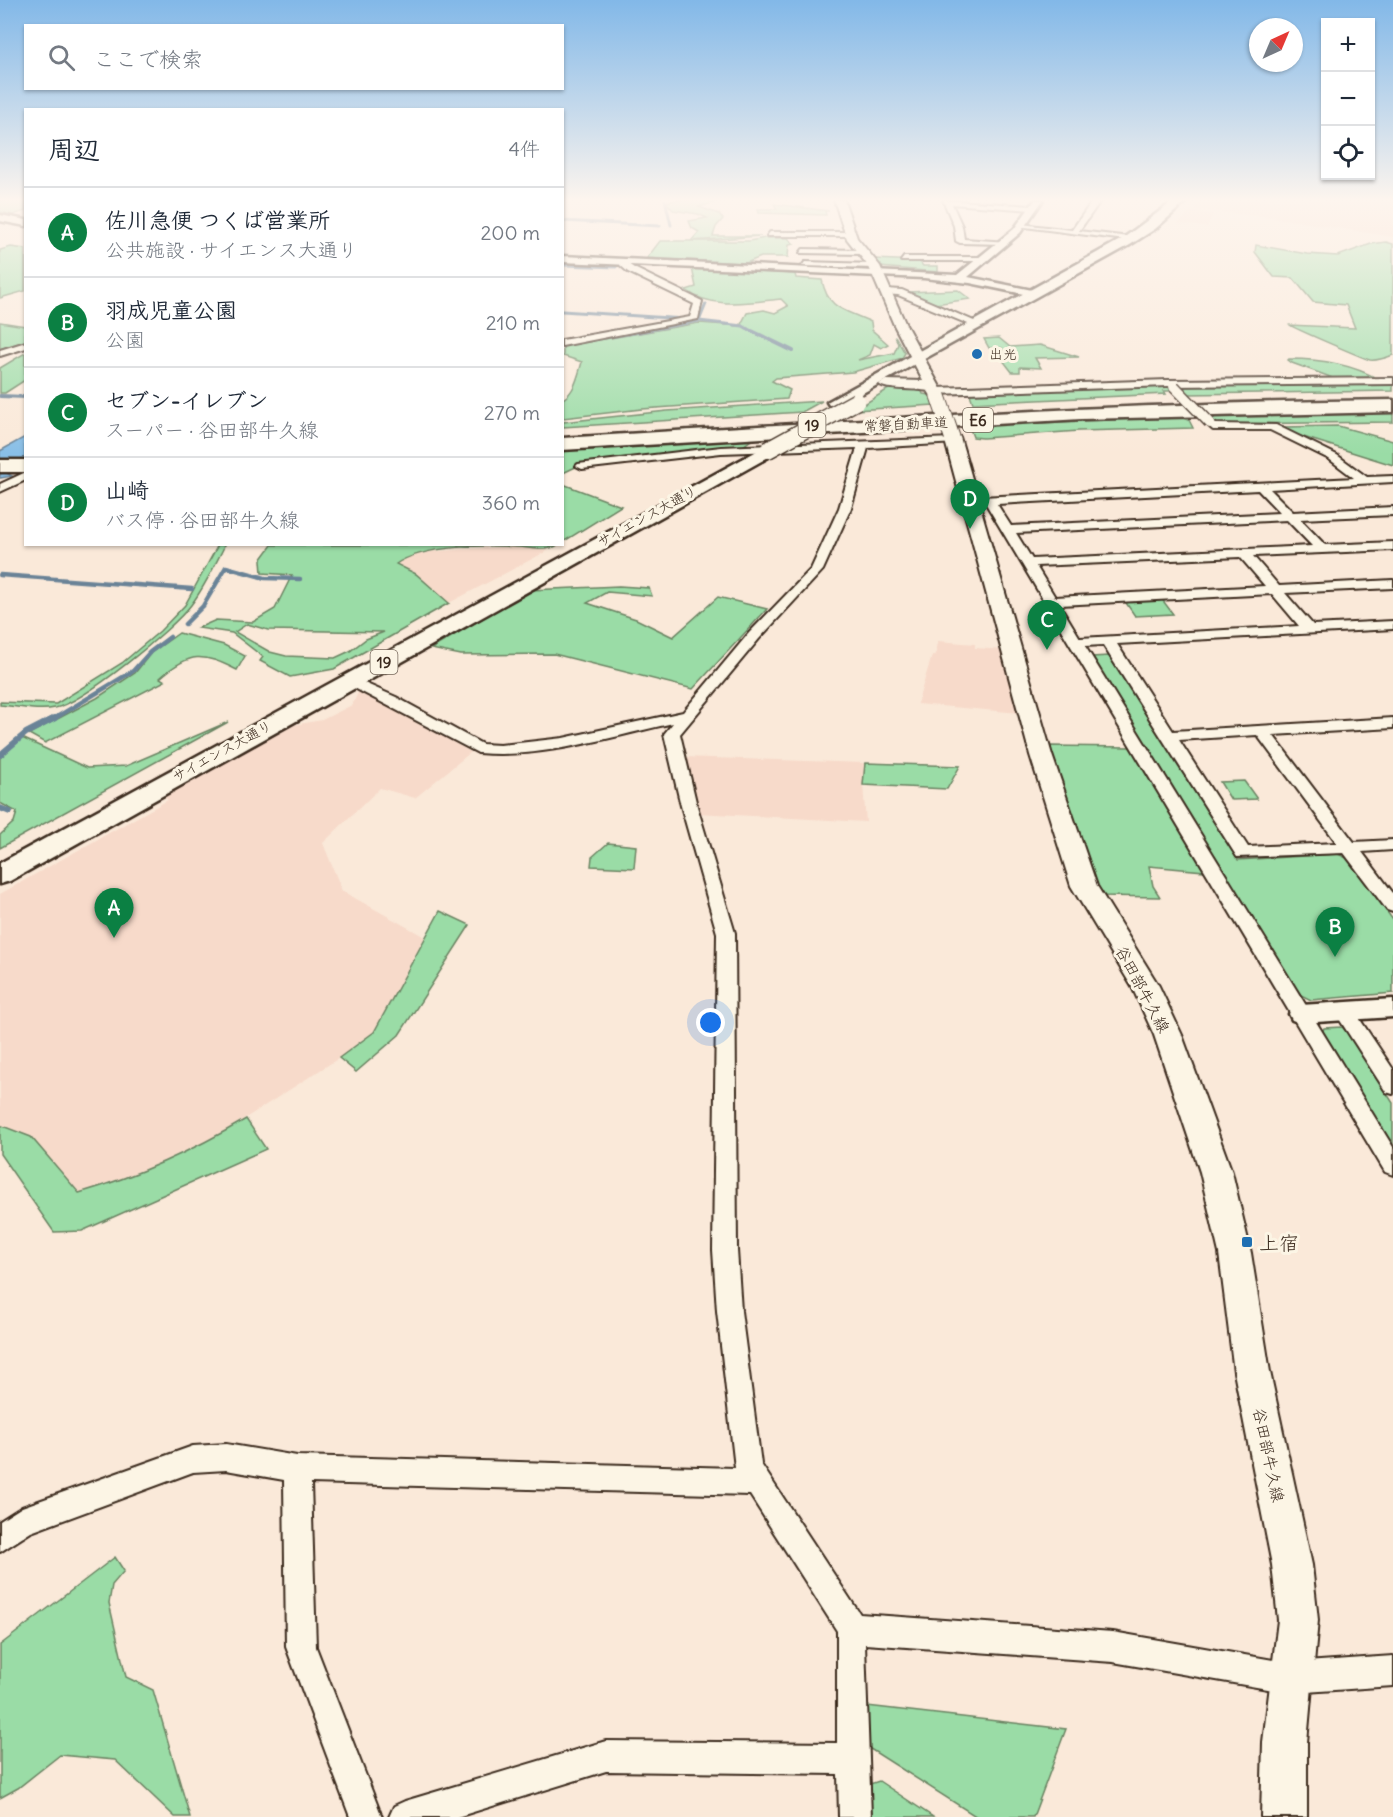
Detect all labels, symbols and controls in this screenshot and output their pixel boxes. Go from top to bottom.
north arrow [1249,18,1303,72]
map controls [1321,18,1375,180]
button: + [1321,18,1375,72]
search box [24,24,564,90]
icon: search [45,41,78,74]
text: ここで検索 [93,45,203,73]
button: − [1321,72,1375,126]
button: locate [1321,126,1375,180]
text: 周辺 [48,133,100,166]
text: 4件 [508,136,540,161]
text: 佐川急便 つくば営業所 [105,206,330,234]
text: A [61,220,74,245]
text: 200 m [480,220,540,245]
text: 公共施設 · サイエンス大通り [105,237,358,262]
text: 羽成児童公園 [105,296,237,324]
text: B [61,310,74,335]
text: 210 m [486,310,540,335]
text: 公園 [105,327,145,352]
place label: 出光 [989,345,1017,363]
marker: 出光 [970,347,984,361]
text: セブン-イレブン [105,386,268,414]
text: C [61,400,74,425]
text: 270 m [484,400,540,425]
road number: E6 [963,408,993,432]
road number: 19 [798,413,826,437]
street label: 常磐自動車道 [864,413,948,435]
text: スーパー · 谷田部牛久線 [105,417,318,442]
text: 山崎 [105,476,149,504]
pin: D [950,480,990,529]
street label: サイエンス大通り [594,481,700,551]
text: D [60,490,75,515]
text: 360 m [482,490,540,515]
text: バス停 · 谷田部牛久線 [105,507,299,532]
pin: C [1028,600,1066,650]
road number: 19 [370,650,398,674]
street label: サイエンス大通り [169,716,275,786]
pin: A [94,888,134,938]
pin: B [1316,908,1354,957]
street label: 谷田部牛久線 [1112,942,1174,1036]
your location [696,1008,725,1037]
place label: 上宿 [1259,1230,1299,1255]
marker: 上宿 [1240,1235,1254,1249]
street label: 谷田部牛久線 [1249,1406,1289,1504]

